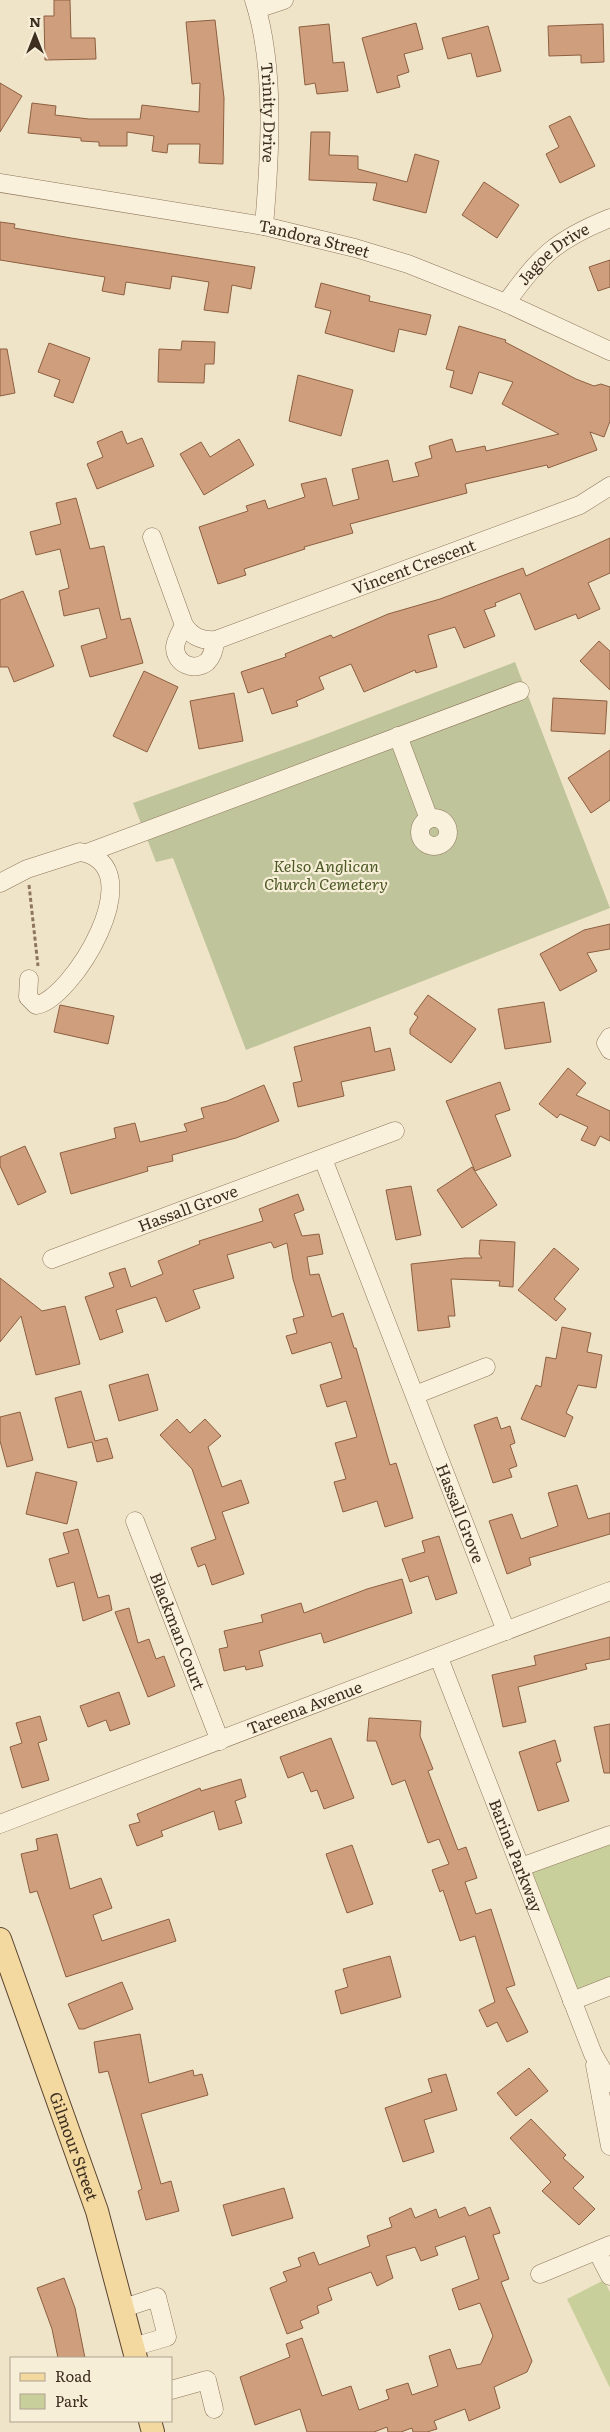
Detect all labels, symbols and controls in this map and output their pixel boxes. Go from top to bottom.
north arrow [10,10,60,60]
text: N [29,11,41,31]
street label: Trinity Drive [256,61,283,164]
street label: Tandora Street [257,212,373,263]
street label: Jagoe Drive [511,216,593,290]
street label: Vincent Crescent [349,532,479,599]
park label: Kelso Anglican Church Cemetery [264,853,388,895]
street label: Hassall Grove [134,1178,241,1237]
street label: Hassall Grove [431,1460,491,1566]
street label: Blackman Court [145,1568,212,1694]
street label: Tareena Avenue [243,1674,365,1740]
street label: Barina Parkway [484,1795,550,1916]
street label: Gilmour Street [44,2088,105,2204]
legend [10,2357,172,2422]
text: Road [55,2364,91,2387]
text: Park [55,2389,89,2412]

